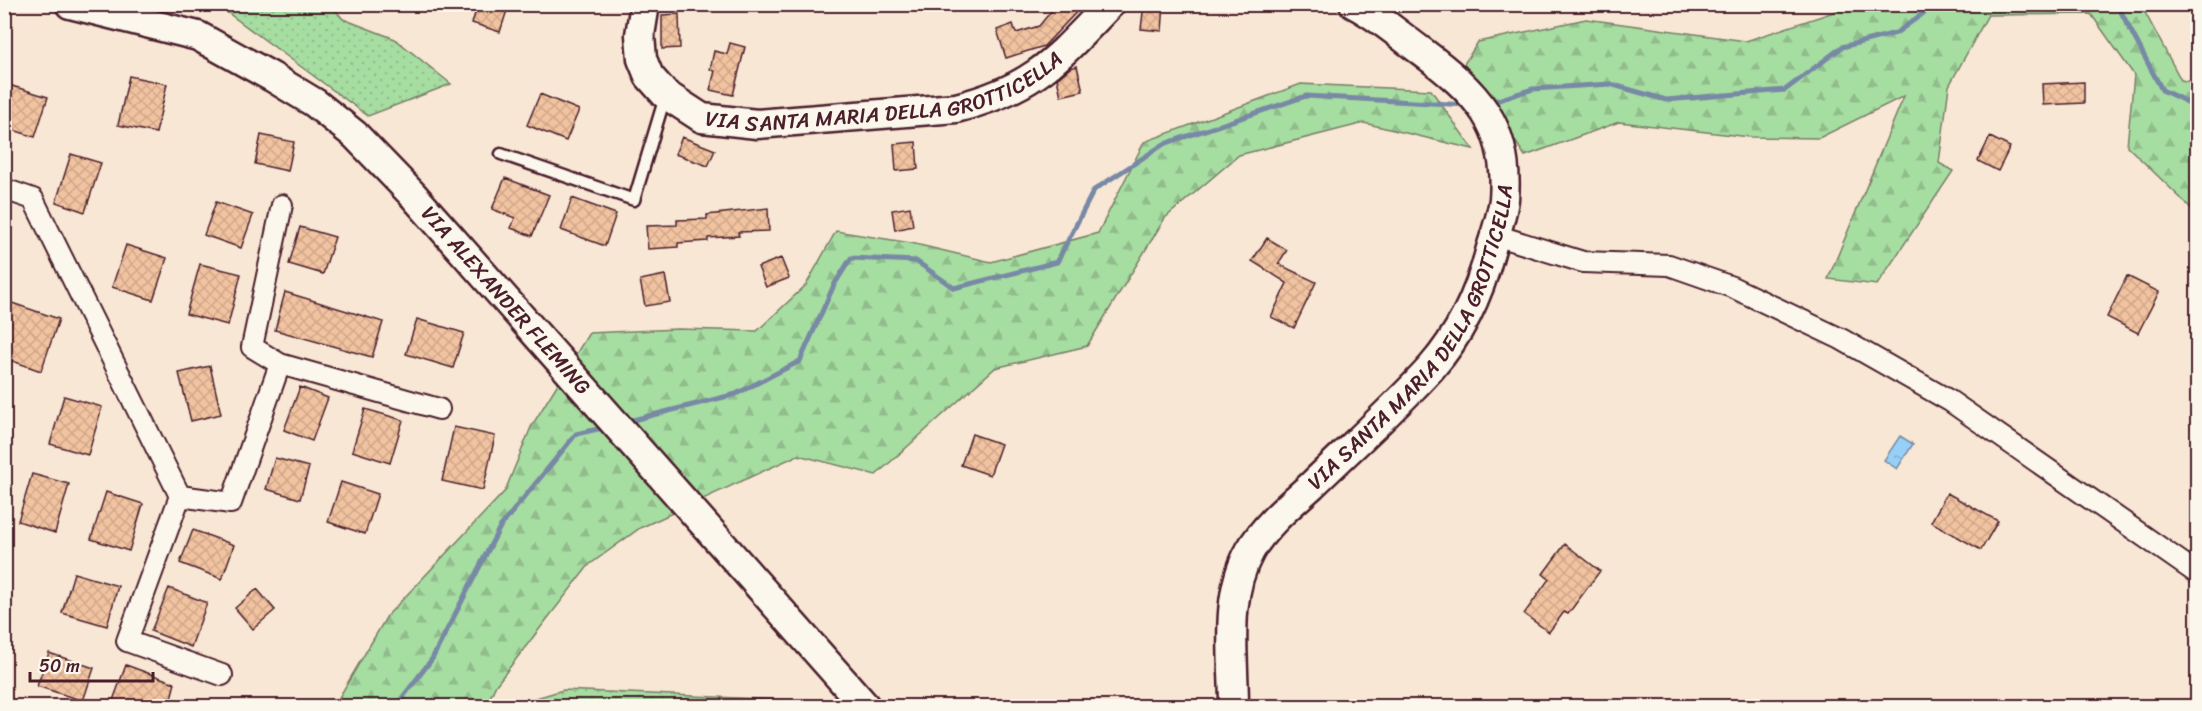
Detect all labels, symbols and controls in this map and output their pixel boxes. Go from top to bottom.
street label: VIA SANTA MARIA DELLA GROTTICELLA [704,41,1072,143]
street label: VIA SANTA MARIA DELLA GROTTICELLA [1298,184,1524,499]
street label: VIA ALEXANDER FLEMING [411,197,601,404]
scale bar [30,645,153,683]
text: 50 m [39,650,80,682]

